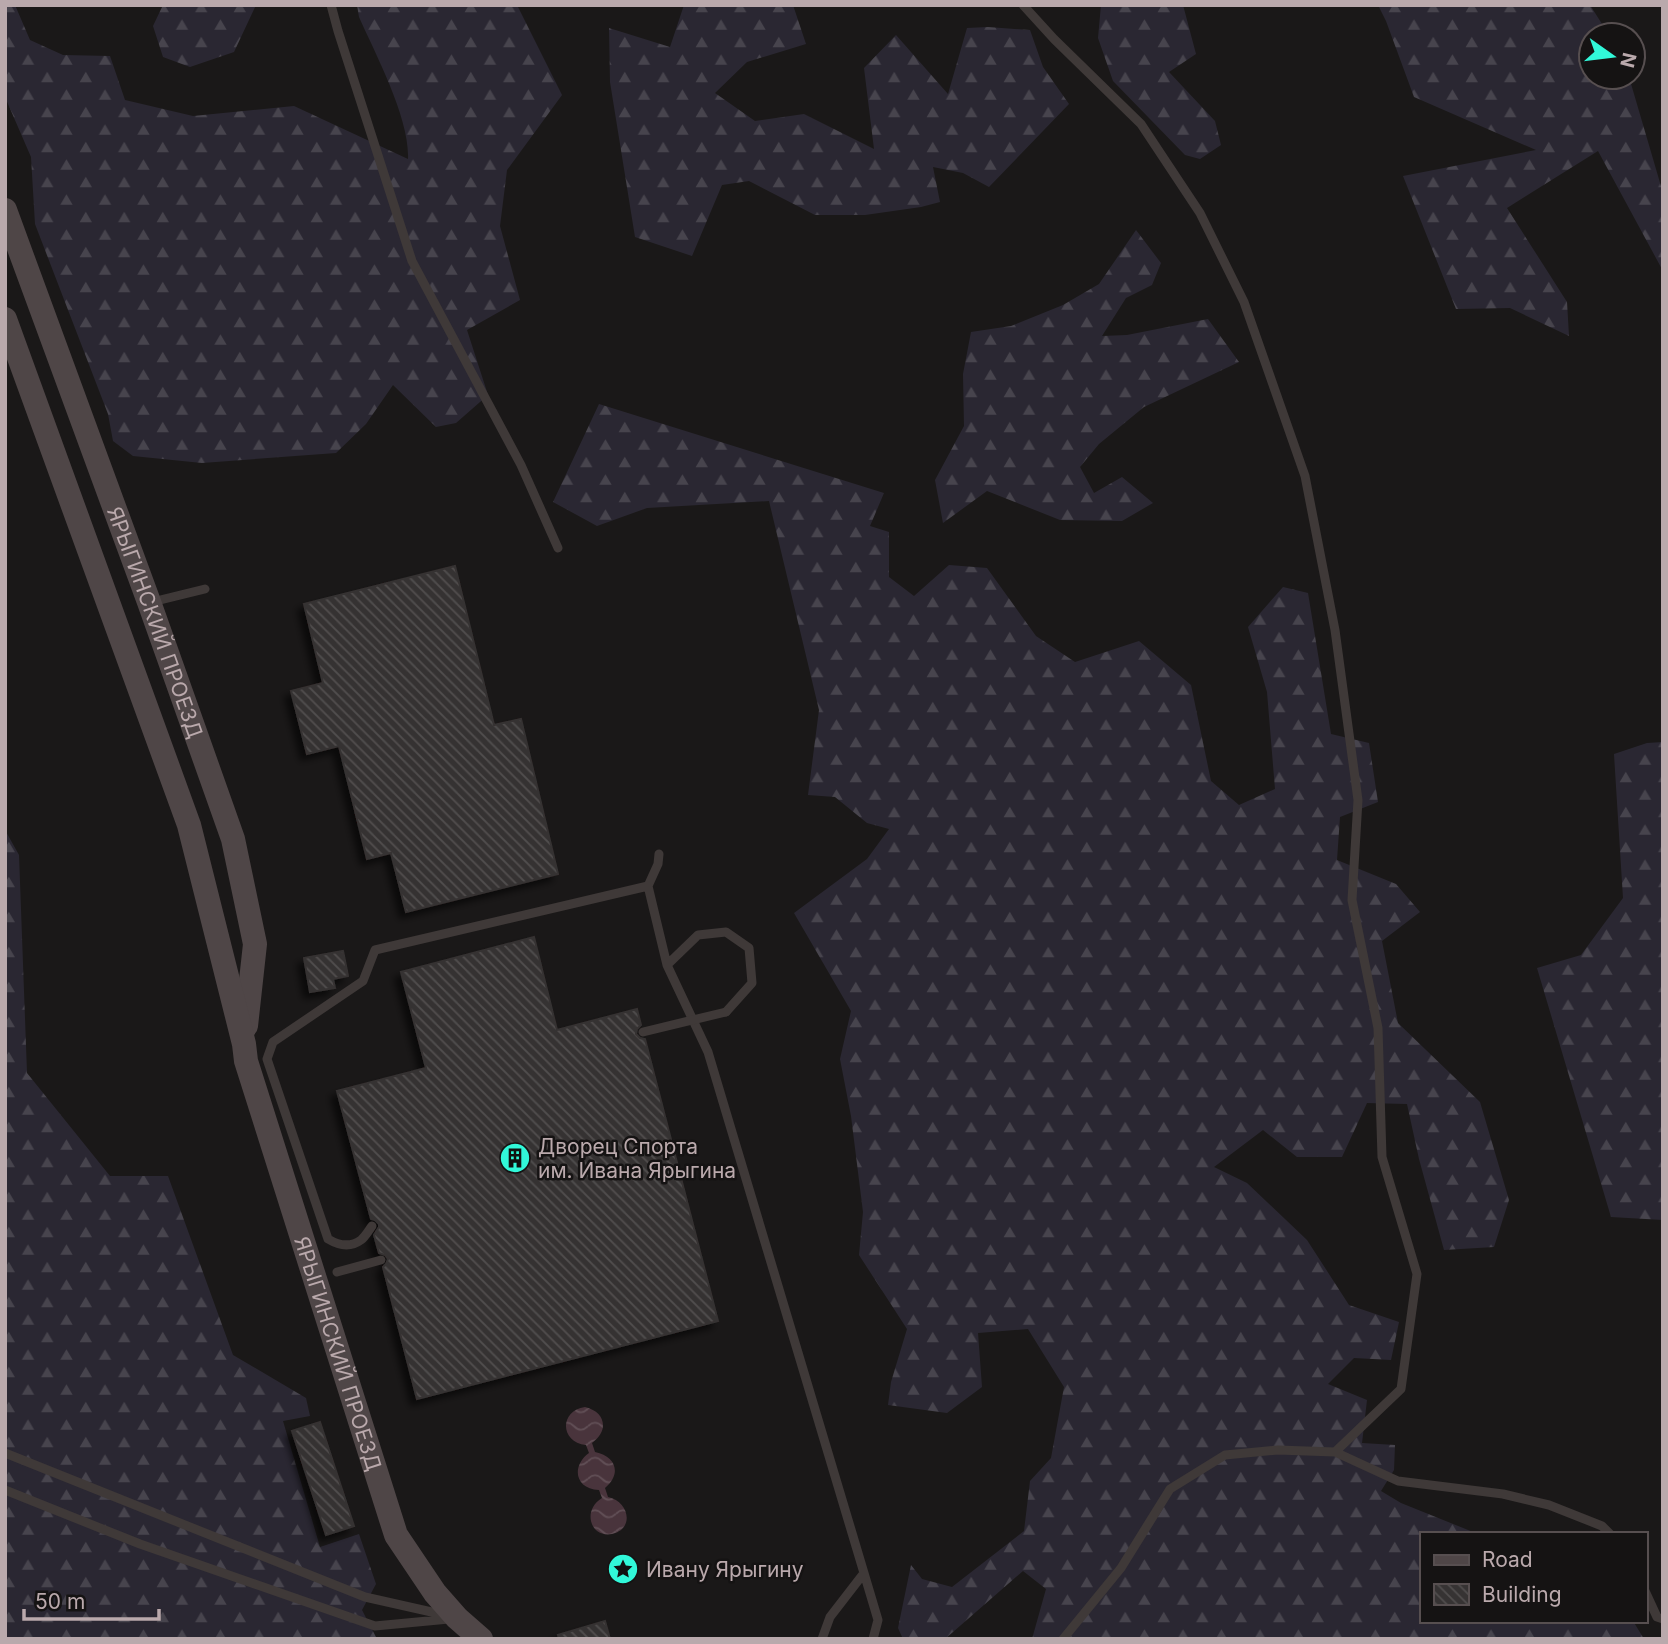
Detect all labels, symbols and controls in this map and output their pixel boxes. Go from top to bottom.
north arrow [1577,21,1647,91]
text: N [1615,50,1641,70]
street label: ЯРЫГИНСКИЙ ПРОЕЗД [103,503,209,741]
place label: Дворец Спорта им. Ивана Ярыгина [538,1134,736,1183]
building icon: Дворец Спорта им. Ивана Ярыгина [498,1141,532,1175]
street label: ЯРЫГИНСКИЙ ПРОЕЗД [290,1233,387,1473]
legend [1420,1532,1647,1623]
text: Road [1482,1547,1533,1572]
place icon: Ивану Ярыгину [606,1552,640,1586]
place label: Ивану Ярыгину [646,1557,804,1582]
scale bar [24,1578,159,1622]
text: Building [1482,1582,1562,1607]
text: 50 m [35,1589,85,1614]

